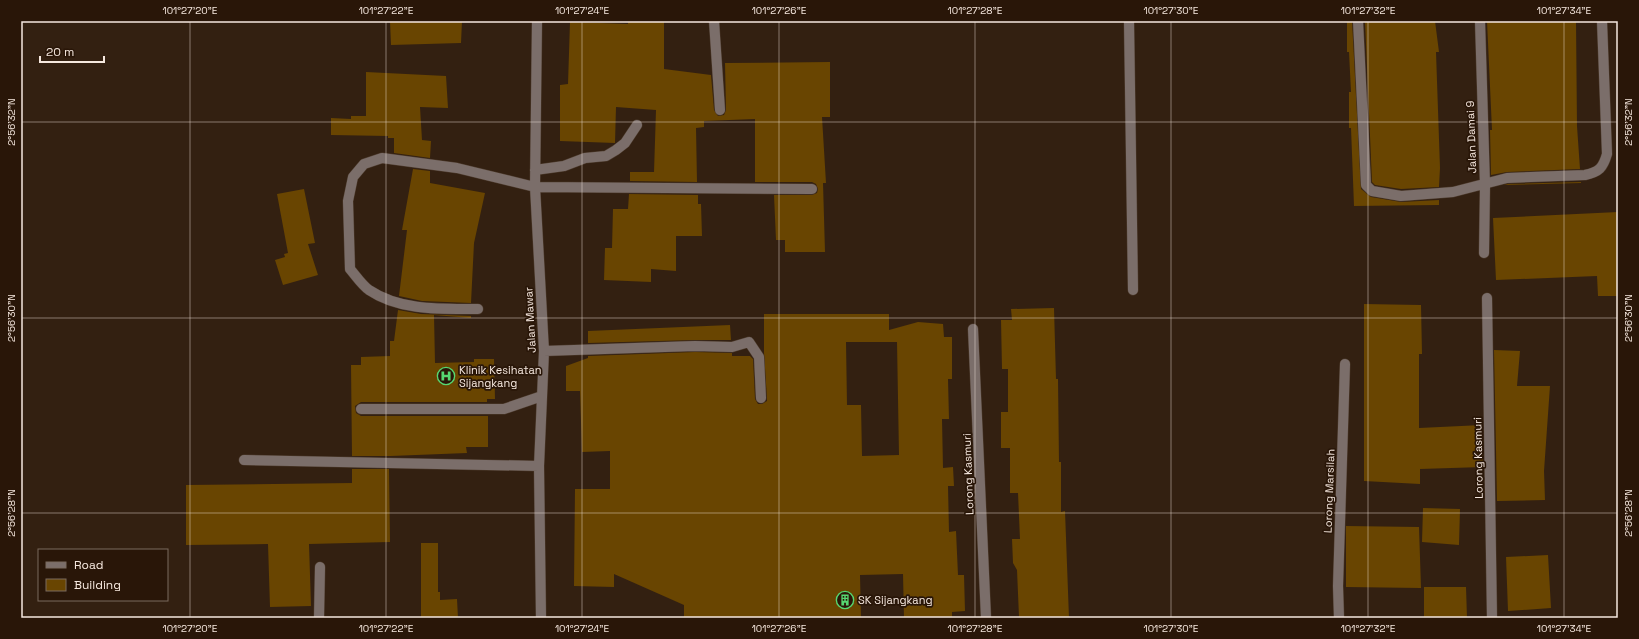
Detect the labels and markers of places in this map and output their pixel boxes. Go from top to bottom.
place label: Klinik Kesihatan Sijangkang [459,363,542,390]
hospital icon: Klinik Kesihatan Sijangkang [436,366,456,386]
building icon: SK Sijangkang [835,590,855,610]
place label: SK Sijangkang [858,593,932,607]

